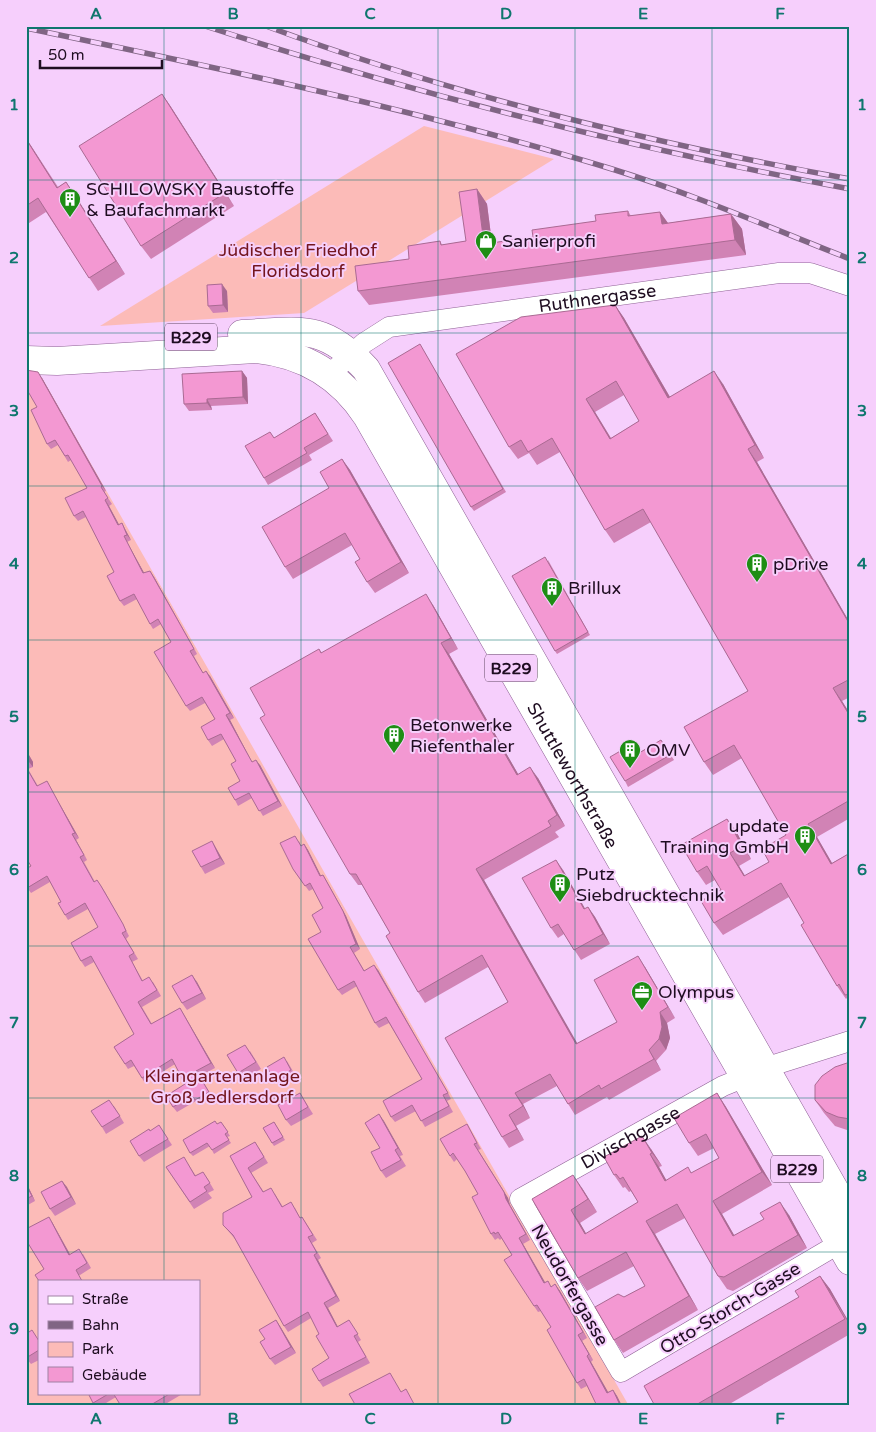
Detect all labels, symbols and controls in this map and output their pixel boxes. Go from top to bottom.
text: A [90,4,102,24]
text: B [227,4,239,24]
text: C [364,4,376,24]
text: D [500,4,512,24]
text: E [638,4,648,24]
text: F [775,4,785,24]
scale bar [40,38,162,70]
text: 50 m [48,46,85,64]
text: 1 [9,95,19,115]
text: 1 [857,95,867,115]
place label: SCHILOWSKY Baustoffe & Baufachmarkt [86,178,294,221]
building icon: SCHILOWSKY Baustoffe & Baufachmarkt [58,187,82,218]
shop icon: Sanierprofi [474,229,498,260]
place label: Sanierprofi [502,230,596,252]
park label: Jüdischer Friedhof Floridsdorf [219,239,377,282]
text: 2 [9,248,19,268]
text: 2 [857,248,867,268]
street label: Ruthnergasse [537,279,657,317]
road number: B229 [165,324,217,351]
text: 3 [9,401,19,421]
text: 3 [857,401,867,421]
building icon: pDrive [745,552,769,583]
place label: pDrive [773,553,828,575]
text: 4 [9,554,19,574]
text: 4 [857,554,867,574]
building icon: Brillux [540,576,564,607]
place label: Brillux [568,577,621,599]
road number: B229 [485,654,537,681]
street label: Shuttleworthstraße [522,699,623,852]
text: 5 [9,707,19,727]
text: 5 [857,707,867,727]
place label: Betonwerke Riefenthaler [410,714,514,757]
building icon: Betonwerke Riefenthaler [382,723,406,754]
building icon: OMV [618,738,642,769]
place label: OMV [646,739,691,761]
place label: update Training GmbH [660,815,789,858]
building icon: update Training GmbH [793,824,817,855]
text: 6 [9,860,19,880]
text: 6 [857,860,867,880]
place label: Putz Siebdrucktechnik [576,863,725,906]
building icon: Putz Siebdrucktechnik [548,872,572,903]
office icon: Olympus [630,980,654,1011]
place label: Olympus [658,981,734,1003]
text: 7 [9,1013,19,1033]
text: 7 [857,1013,867,1033]
park label: Kleingartenanlage Groß Jedlersdorf [144,1065,300,1108]
street label: Divischgasse [577,1101,684,1174]
road number: B229 [771,1156,823,1182]
text: 8 [9,1166,19,1186]
text: 8 [857,1166,867,1186]
street label: Neudorfergasse [526,1220,614,1350]
street label: Otto-Storch-Gasse [656,1257,804,1359]
legend [38,1280,200,1394]
text: Straße [82,1290,128,1308]
text: Bahn [82,1316,119,1334]
text: 9 [9,1319,19,1339]
text: 9 [857,1319,867,1339]
text: Park [82,1340,114,1358]
text: Gebäude [82,1366,147,1384]
text: A [90,1409,102,1429]
text: B [227,1409,239,1429]
text: C [364,1409,376,1429]
text: D [500,1409,512,1429]
text: E [638,1409,648,1429]
text: F [775,1409,785,1429]

